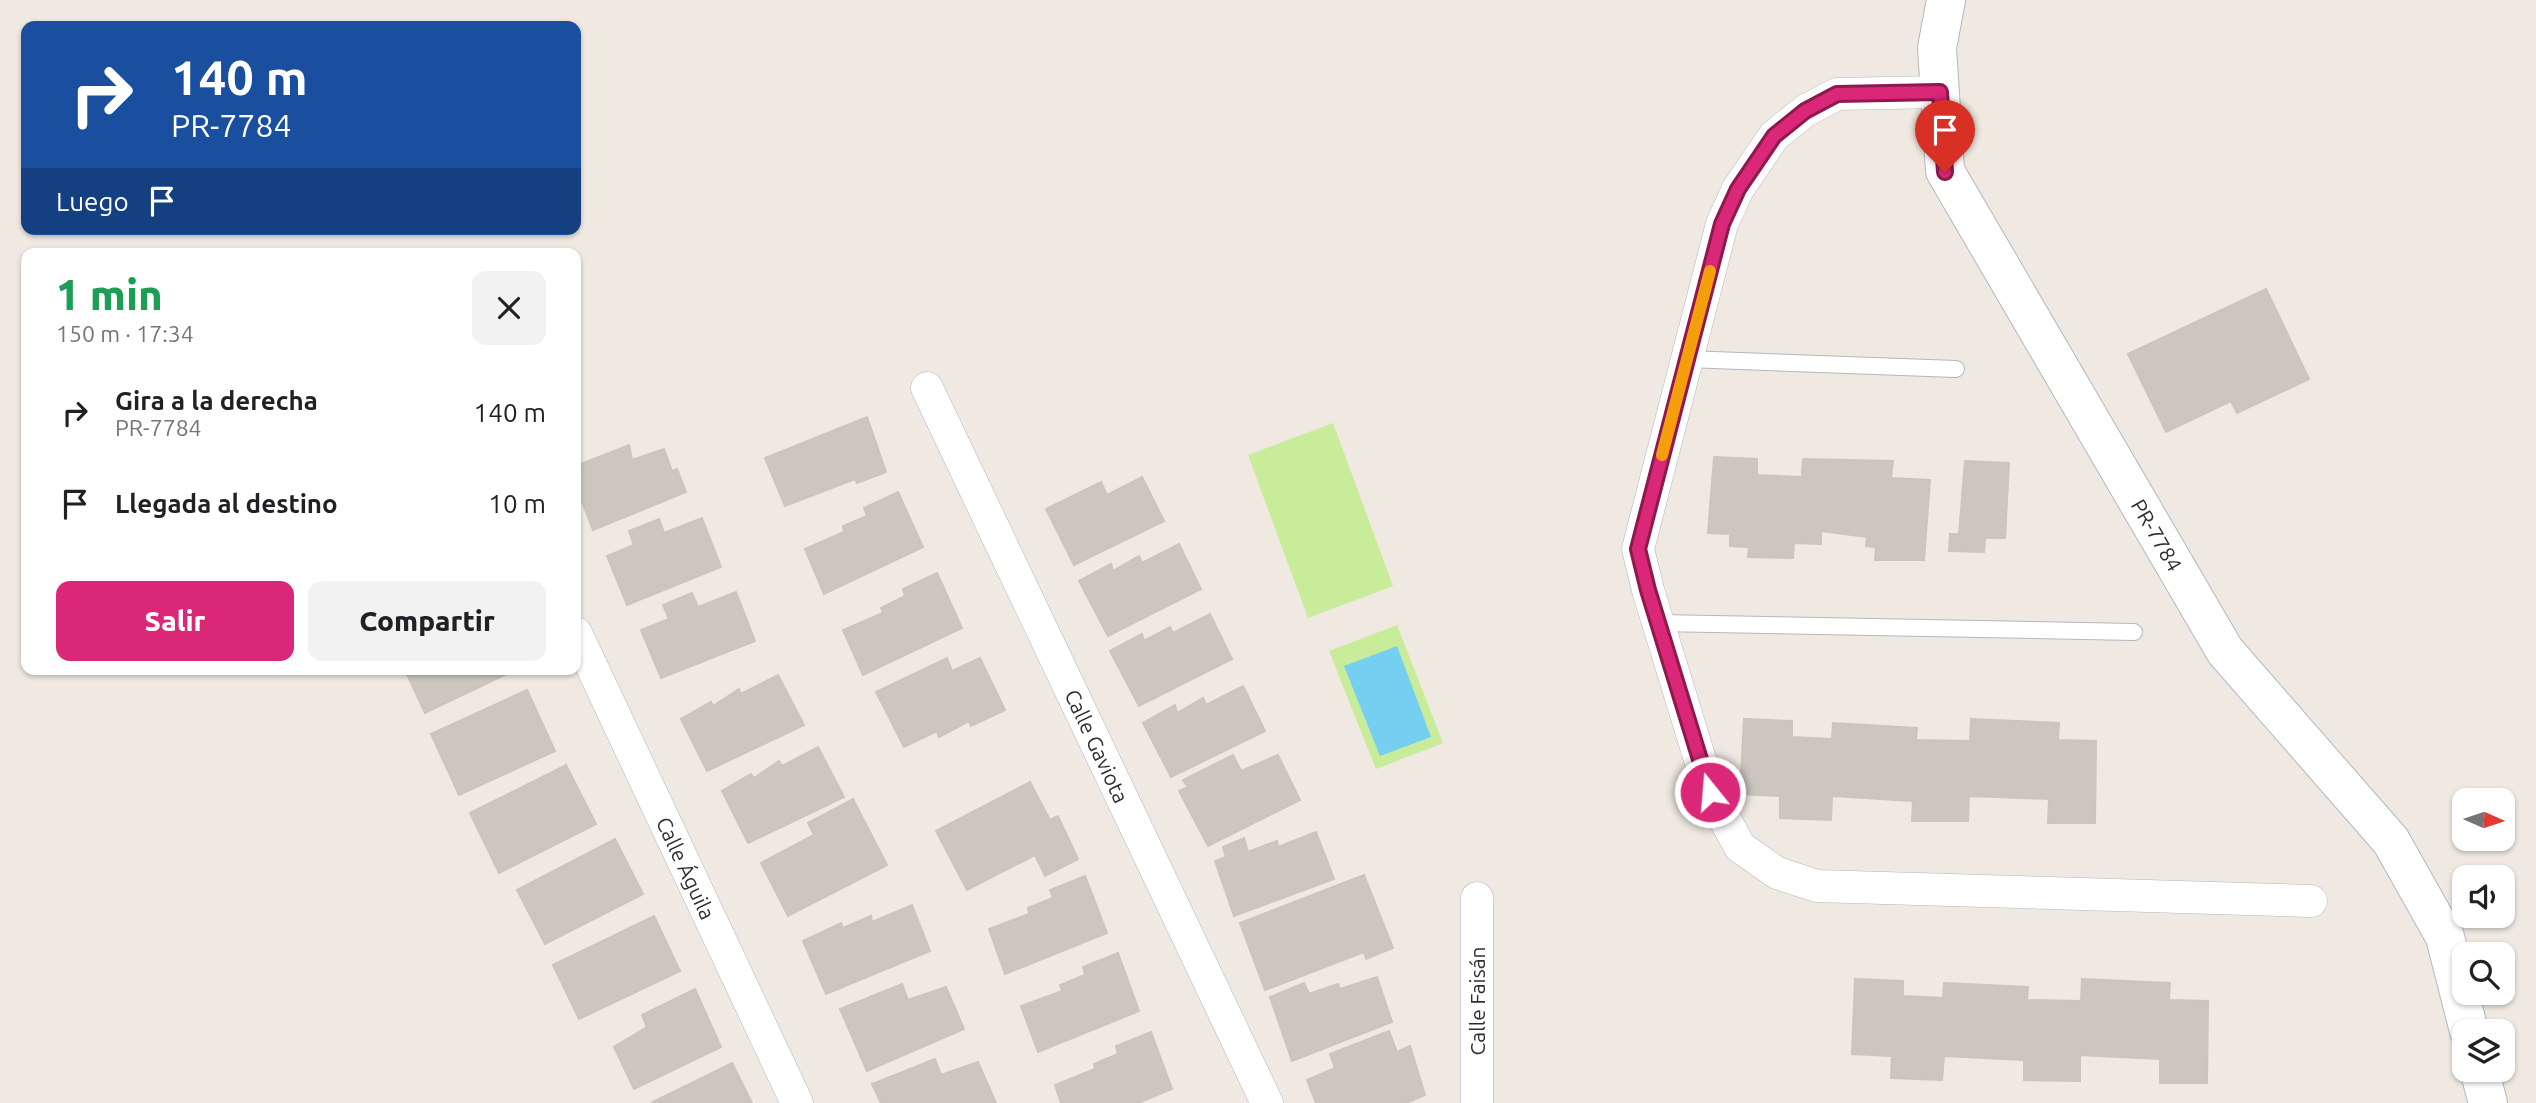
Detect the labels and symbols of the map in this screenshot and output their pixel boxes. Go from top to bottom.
pin [1915,100,1975,172]
street label: PR-7784 [2127,495,2187,575]
street label: Calle Gaviota [1060,685,1134,807]
position arrow [1673,755,1747,829]
north arrow [2452,788,2515,850]
street label: Calle Águila [652,813,720,923]
street label: Calle Faisán [1465,946,1489,1056]

